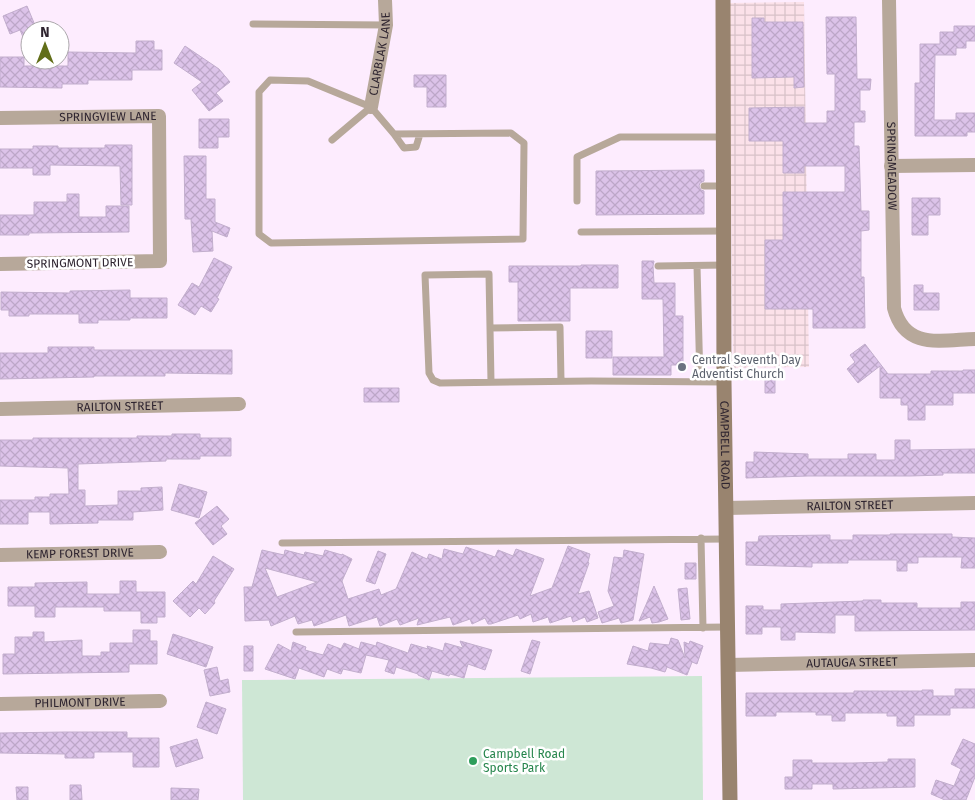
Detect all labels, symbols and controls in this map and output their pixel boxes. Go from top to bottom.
street label: CLARBLAK LANE [366,12,393,97]
north arrow [20,20,70,70]
text: N [40,24,50,41]
street label: SPRINGVIEW LANE [59,109,157,124]
street label: SPRINGMEADOW [884,121,899,211]
street label: SPRINGMONT DRIVE [26,255,134,271]
place label: Central Seventh Day Adventist Church [692,353,801,381]
marker: Central Seventh Day Adventist Church [676,361,688,373]
street label: RAILTON STREET [76,399,164,414]
street label: CAMPBELL ROAD [717,400,733,490]
street label: RAILTON STREET [806,498,894,513]
street label: KEMP FOREST DRIVE [26,545,134,562]
street label: AUTAUGA STREET [806,655,899,670]
street label: PHILMONT DRIVE [34,695,126,710]
place label: Campbell Road Sports Park [483,747,565,775]
marker: Campbell Road Sports Park [467,755,479,767]

